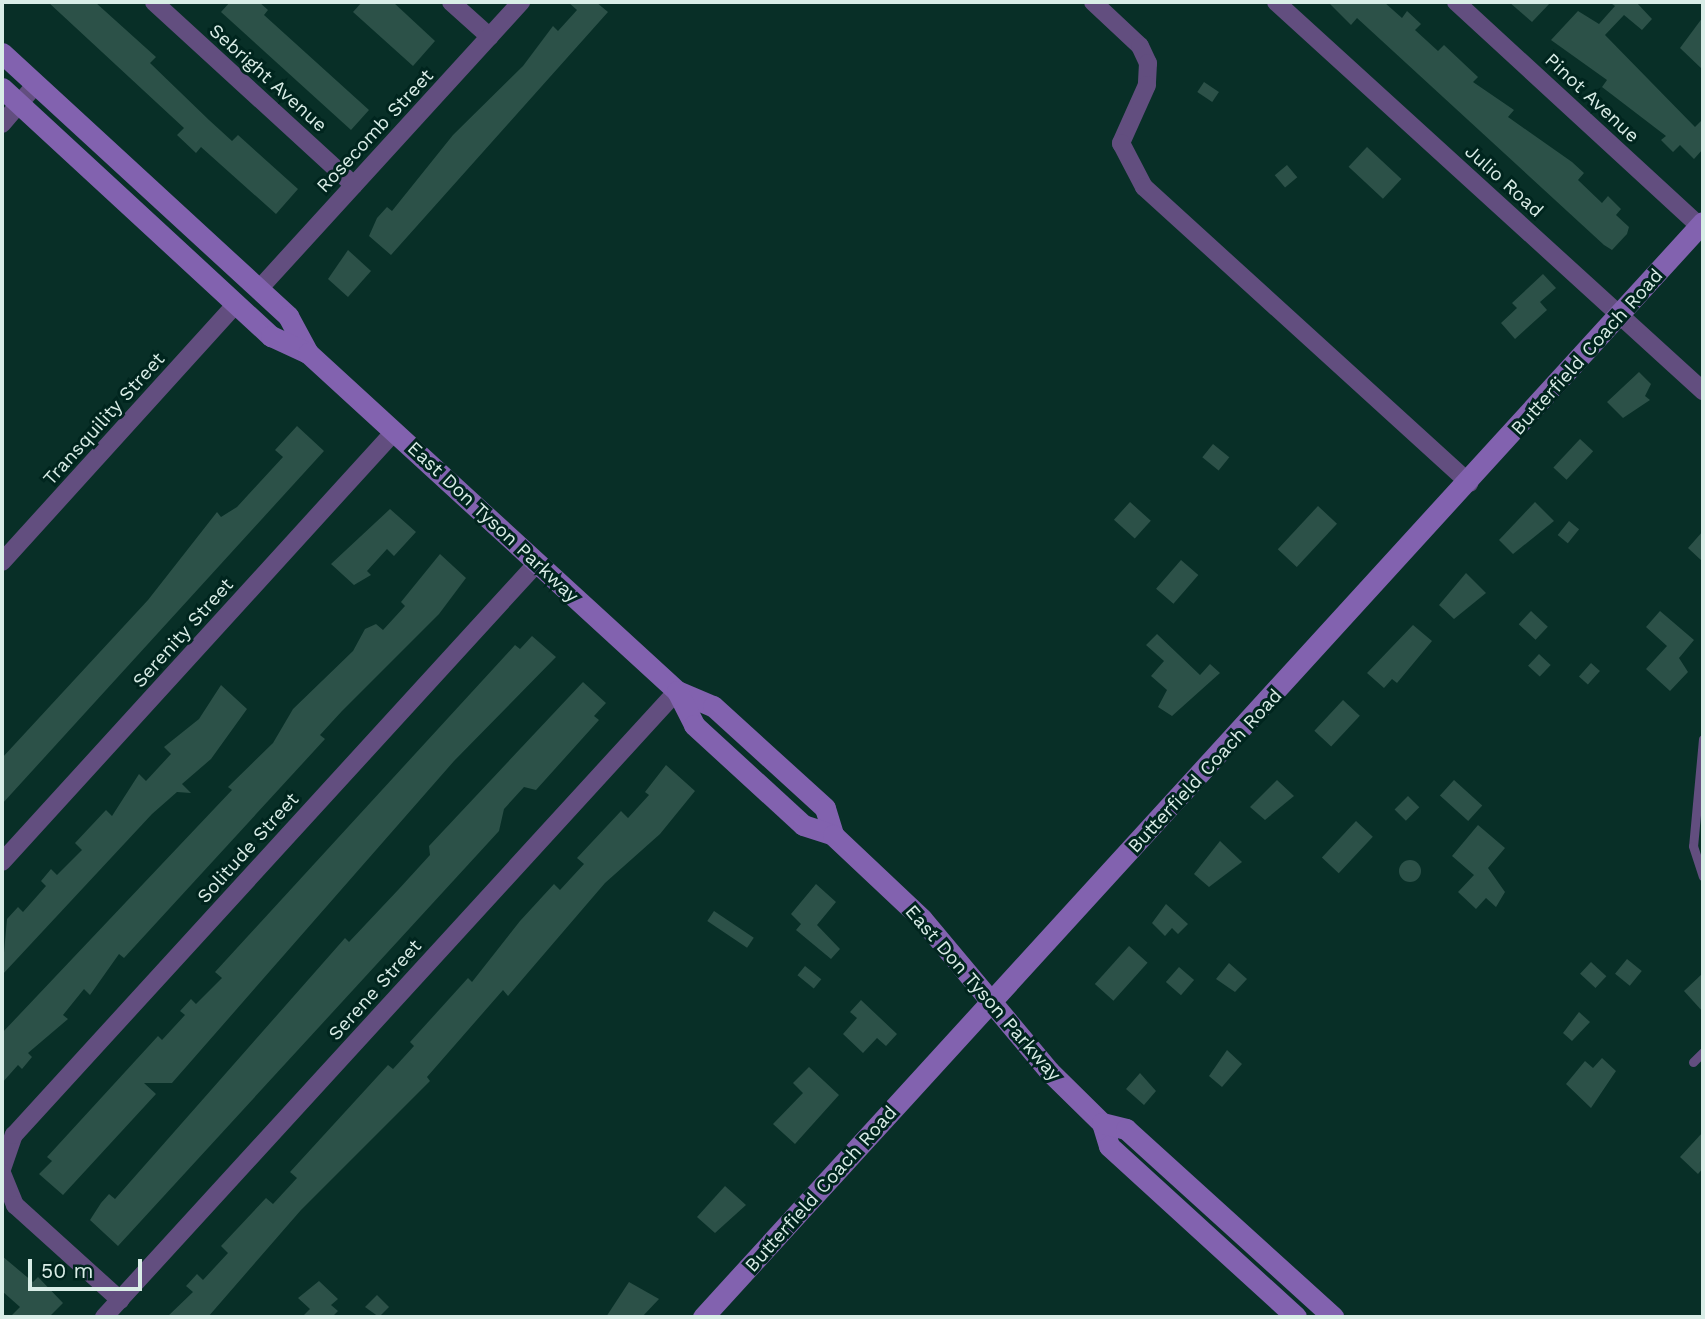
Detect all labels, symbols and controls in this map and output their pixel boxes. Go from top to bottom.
street label: Sebright Avenue [204,19,332,137]
street label: Pinot Avenue [1540,48,1644,148]
street label: Rosecomb Street [312,65,438,197]
street label: Julio Road [1460,140,1548,222]
street label: Butterfield Coach Road [1506,264,1668,440]
street label: Transquility Street [38,348,170,490]
street label: East Don Tyson Parkway [402,436,584,608]
street label: Serenity Street [128,573,238,693]
street label: Butterfield Coach Road [1123,684,1287,858]
street label: Solitude Street [192,788,304,908]
street label: East Don Tyson Parkway [900,900,1066,1086]
street label: Serene Street [324,935,426,1045]
street label: Butterfield Coach Road [740,1101,902,1277]
scale bar [32,1246,145,1290]
text: 50 m [41,1258,93,1283]

